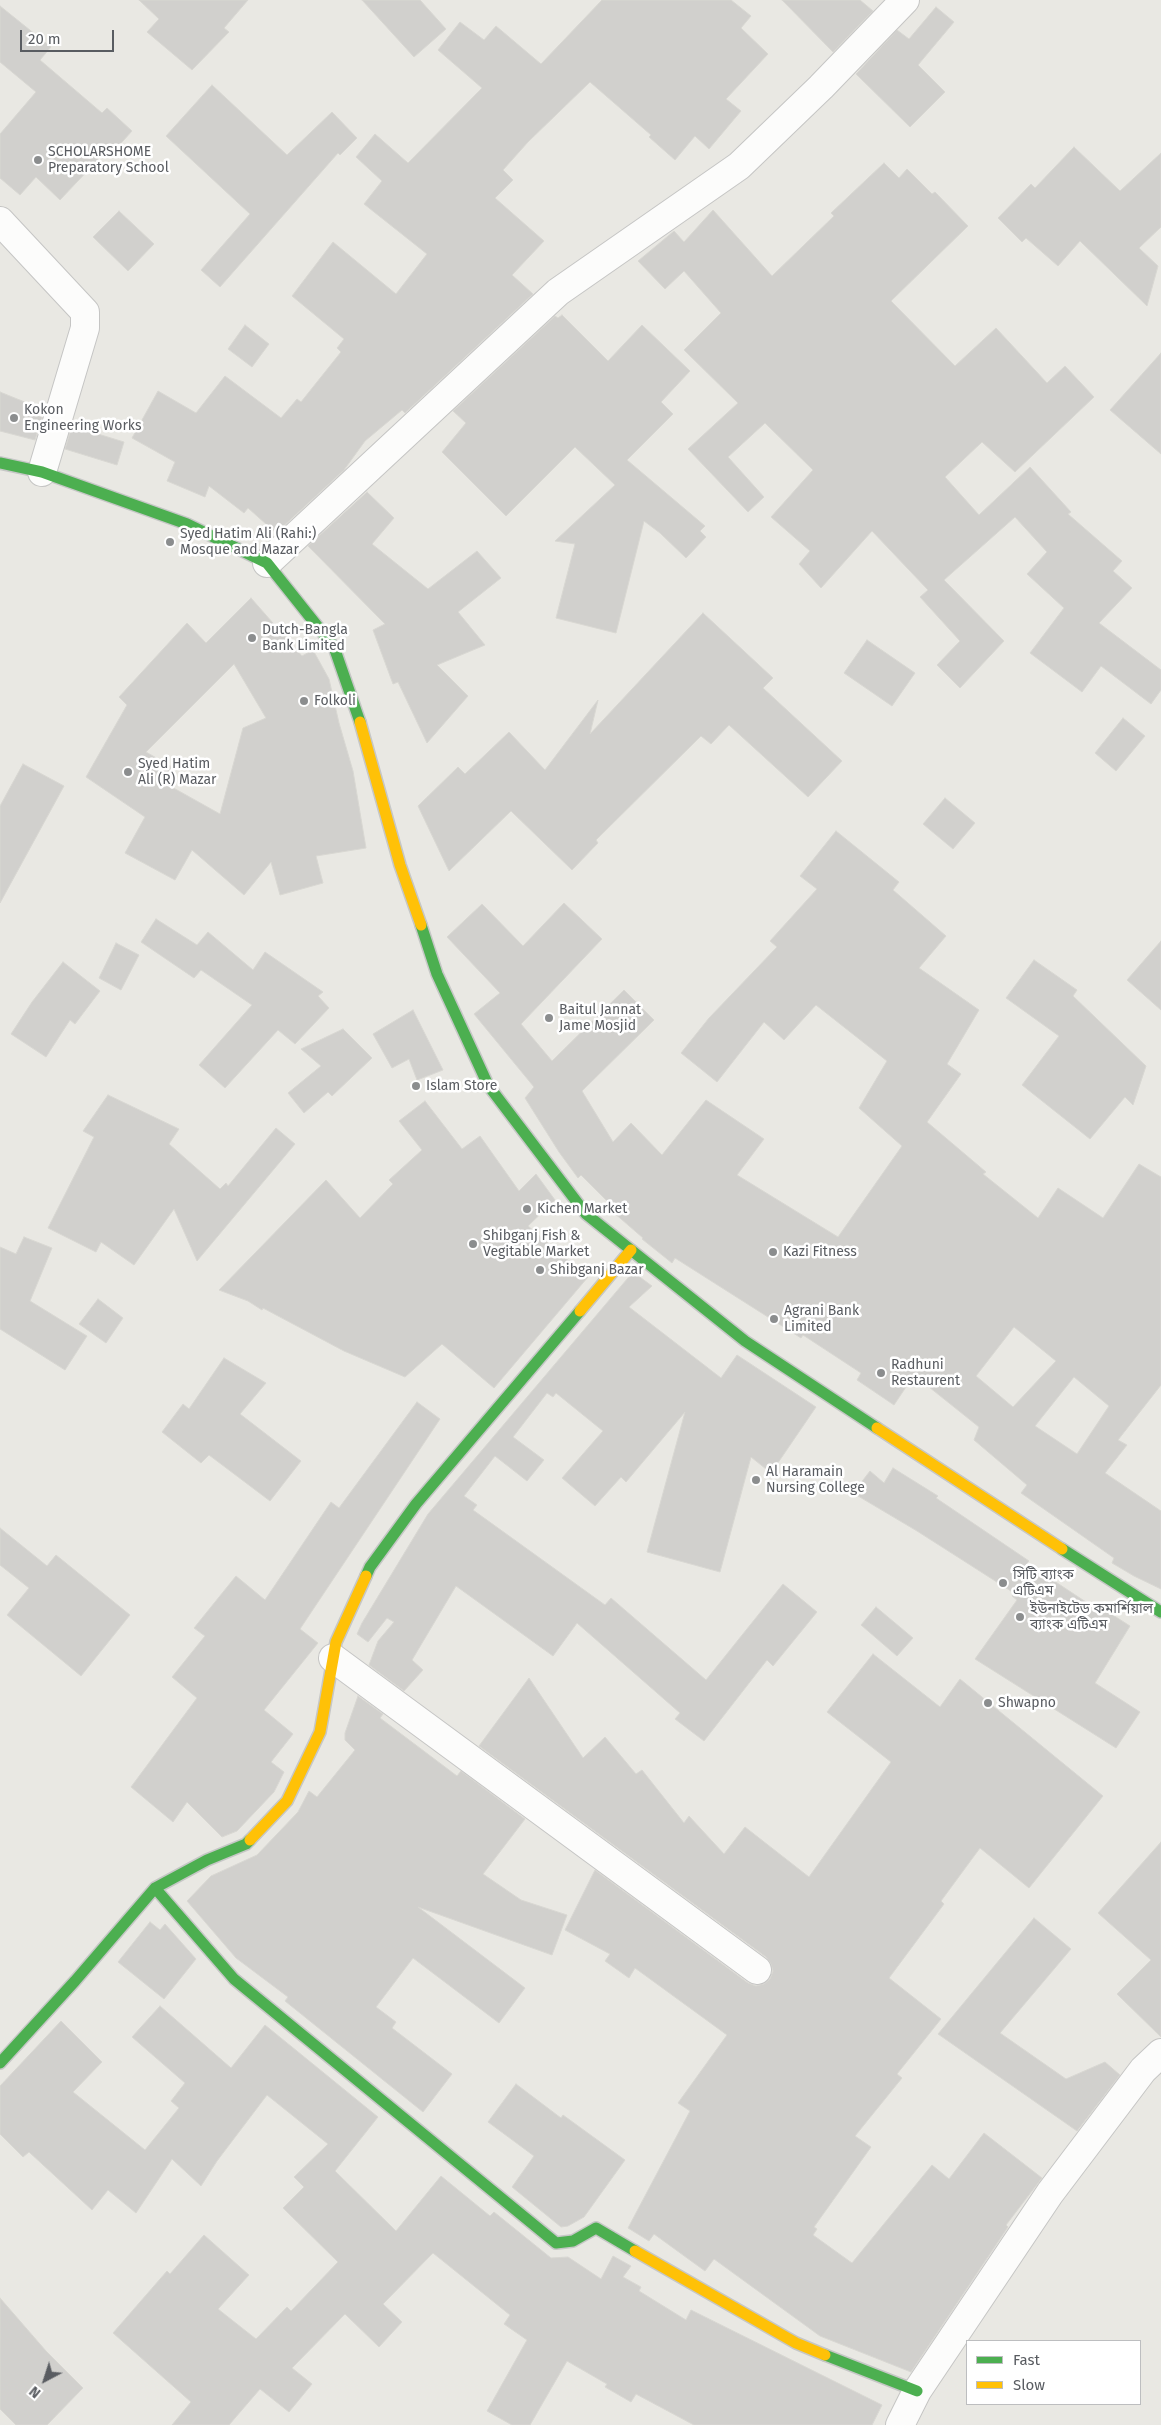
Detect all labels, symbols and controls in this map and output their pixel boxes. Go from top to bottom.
scale bar [22,20,116,52]
text: 20 m [28,30,61,48]
place label: SCHOLARSHOME Preparatory School [48,144,169,176]
marker: SCHOLARSHOME Preparatory School [32,154,44,166]
place label: Kokon Engineering Works [24,402,141,434]
marker: Kokon Engineering Works [8,412,20,424]
place label: Syed Hatim Ali (Rahi:) Mosque and Mazar [180,526,316,558]
marker: Syed Hatim Ali (Rahi:) Mosque and Mazar [164,536,176,548]
place label: Dutch-Bangla Bank Limited [262,622,348,654]
marker: Dutch-Bangla Bank Limited [246,632,258,644]
place label: Folkoli [314,693,356,709]
marker: Folkoli [298,695,310,707]
place label: Syed Hatim Ali (R) Mazar [138,756,216,789]
marker: Syed Hatim Ali (R) Mazar [122,766,134,778]
place label: Baitul Jannat Jame Mosjid [559,1002,641,1034]
marker: Baitul Jannat Jame Mosjid [543,1012,555,1024]
place label: Islam Store [426,1078,497,1094]
marker: Islam Store [410,1080,422,1092]
place label: Kichen Market [537,1201,627,1217]
marker: Kichen Market [521,1203,533,1215]
place label: Shibganj Fish & Vegitable Market [483,1228,589,1260]
marker: Shibganj Fish & Vegitable Market [467,1238,479,1250]
place label: Kazi Fitness [783,1244,857,1260]
marker: Kazi Fitness [767,1246,779,1258]
place label: Shibganj Bazar [550,1262,644,1278]
marker: Shibganj Bazar [534,1264,546,1276]
place label: Agrani Bank Limited [784,1303,859,1335]
marker: Agrani Bank Limited [768,1313,780,1325]
place label: Radhuni Restaurent [891,1357,960,1390]
marker: Radhuni Restaurent [875,1367,887,1379]
place label: Al Haramain Nursing College [766,1464,865,1496]
marker: Al Haramain Nursing College [750,1474,762,1486]
place label: সিটি ব্যাংক এটিএম [1013,1567,1074,1600]
marker: সিটি ব্যাংক এটিএম [997,1577,1009,1589]
place label: ইউনাইটেড কমার্শিয়াল ব্যাংক এটিএম [1030,1601,1153,1634]
marker: ইউনাইটেড কমার্শিয়াল ব্যাংক এটিএম [1014,1611,1026,1623]
place label: Shwapno [998,1695,1056,1711]
marker: Shwapno [982,1697,994,1709]
legend [966,2340,1141,2405]
text: Fast [1013,2351,1040,2369]
north arrow [20,2355,70,2405]
text: Slow [1013,2376,1045,2394]
text: N [26,2382,44,2401]

